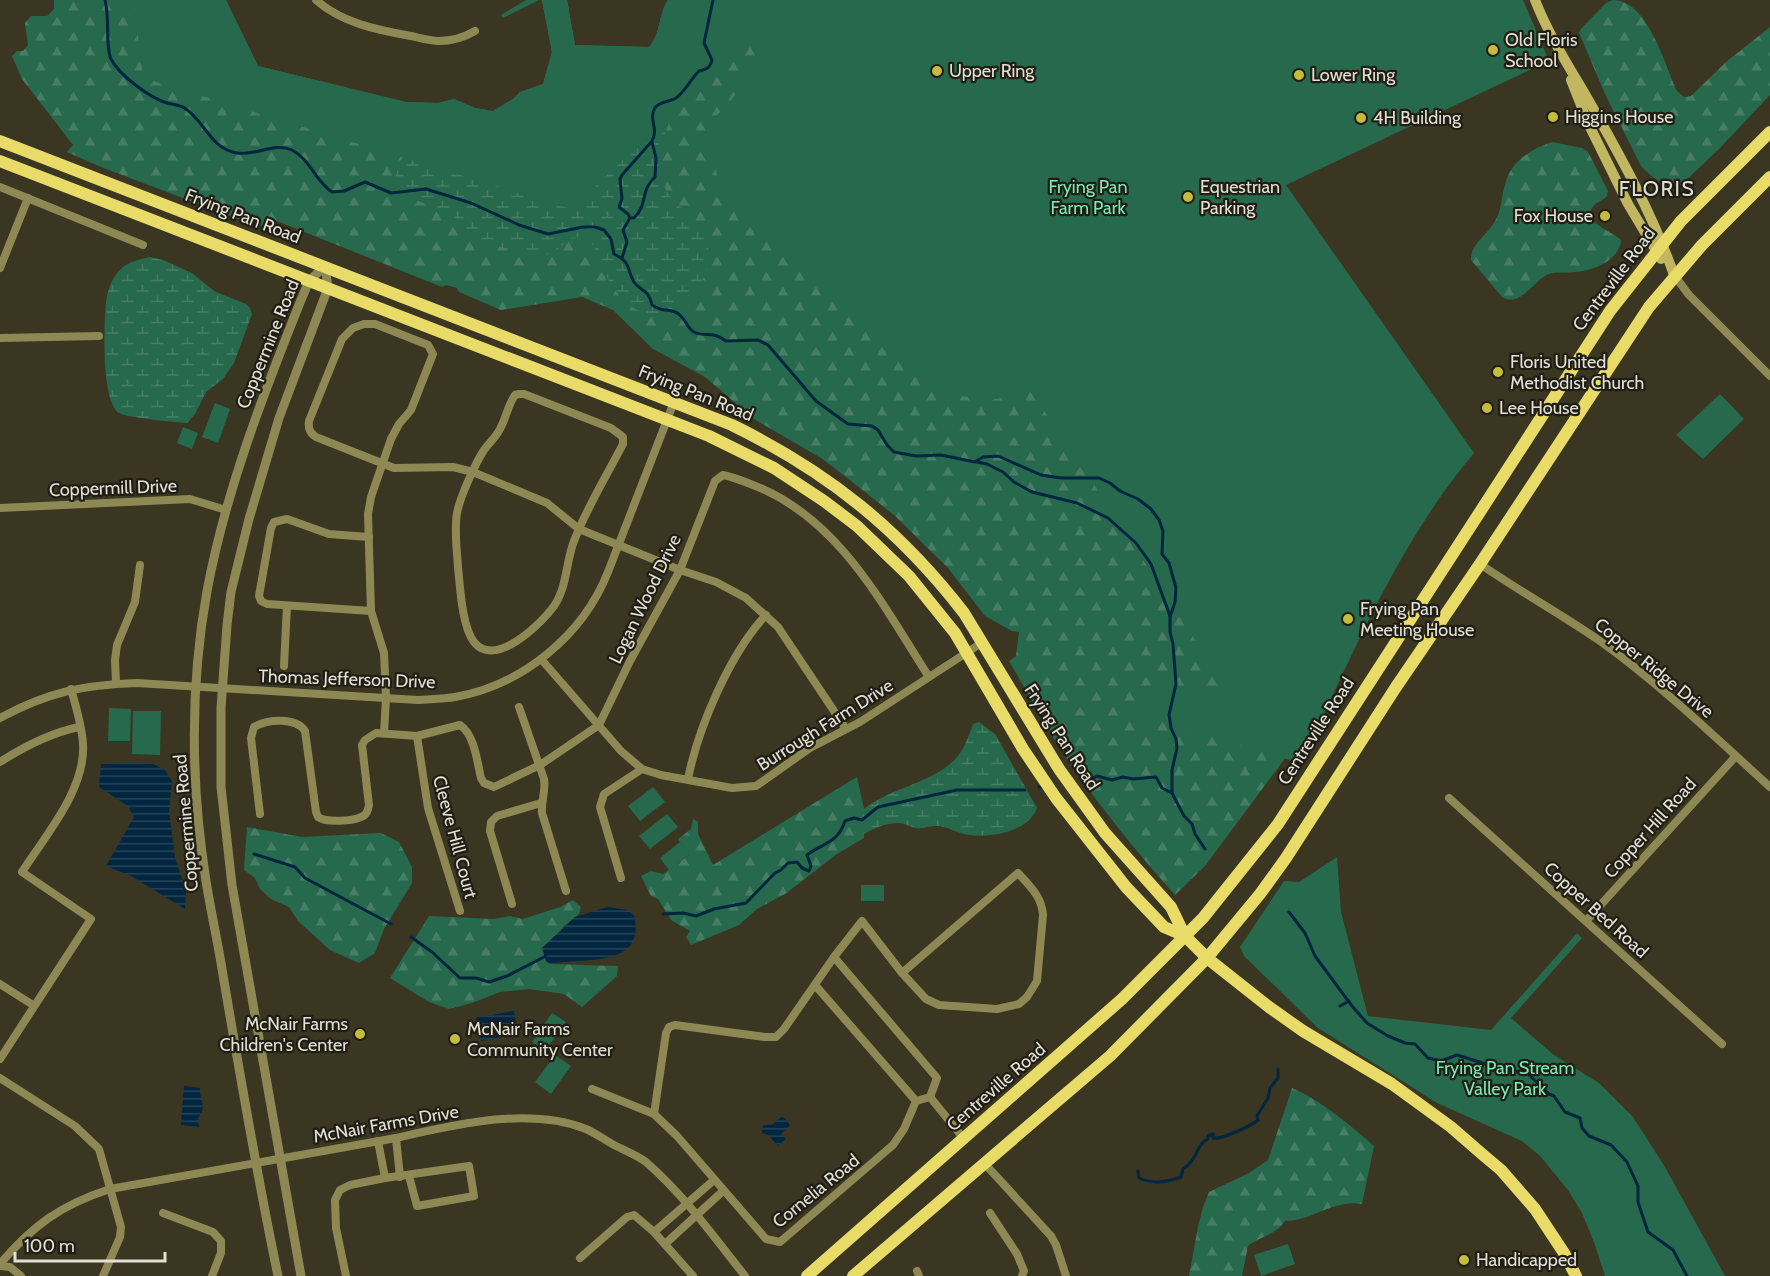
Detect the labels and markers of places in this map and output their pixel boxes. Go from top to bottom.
place label: Old Floris School [1505,29,1577,72]
marker: Old Floris School [1486,43,1500,57]
place label: Upper Ring [949,60,1035,82]
marker: Upper Ring [930,64,944,78]
place label: Lower Ring [1311,64,1396,86]
marker: Lower Ring [1292,68,1306,82]
place label: Higgins House [1565,106,1673,128]
place label: 4H Building [1373,107,1462,129]
marker: Higgins House [1546,110,1560,124]
marker: 4H Building [1354,111,1368,125]
place label: Equestrian Parking [1200,176,1280,219]
marker: Equestrian Parking [1181,190,1195,204]
place label: Fox House [1514,205,1593,227]
marker: Fox House [1598,209,1612,223]
place label: Floris United Methodist Church [1510,351,1644,394]
marker: Floris United Methodist Church [1491,365,1505,379]
place label: Lee House [1499,397,1579,419]
marker: Lee House [1480,401,1494,415]
place label: Frying Pan Meeting House [1360,598,1474,641]
marker: Frying Pan Meeting House [1341,612,1355,626]
place label: McNair Farms Children's Center [220,1013,348,1056]
place label: McNair Farms Community Center [467,1018,613,1061]
marker: McNair Farms Children's Center [353,1027,367,1041]
marker: McNair Farms Community Center [448,1032,462,1046]
place label: Handicapped [1476,1249,1577,1271]
marker: Handicapped [1457,1253,1471,1267]

